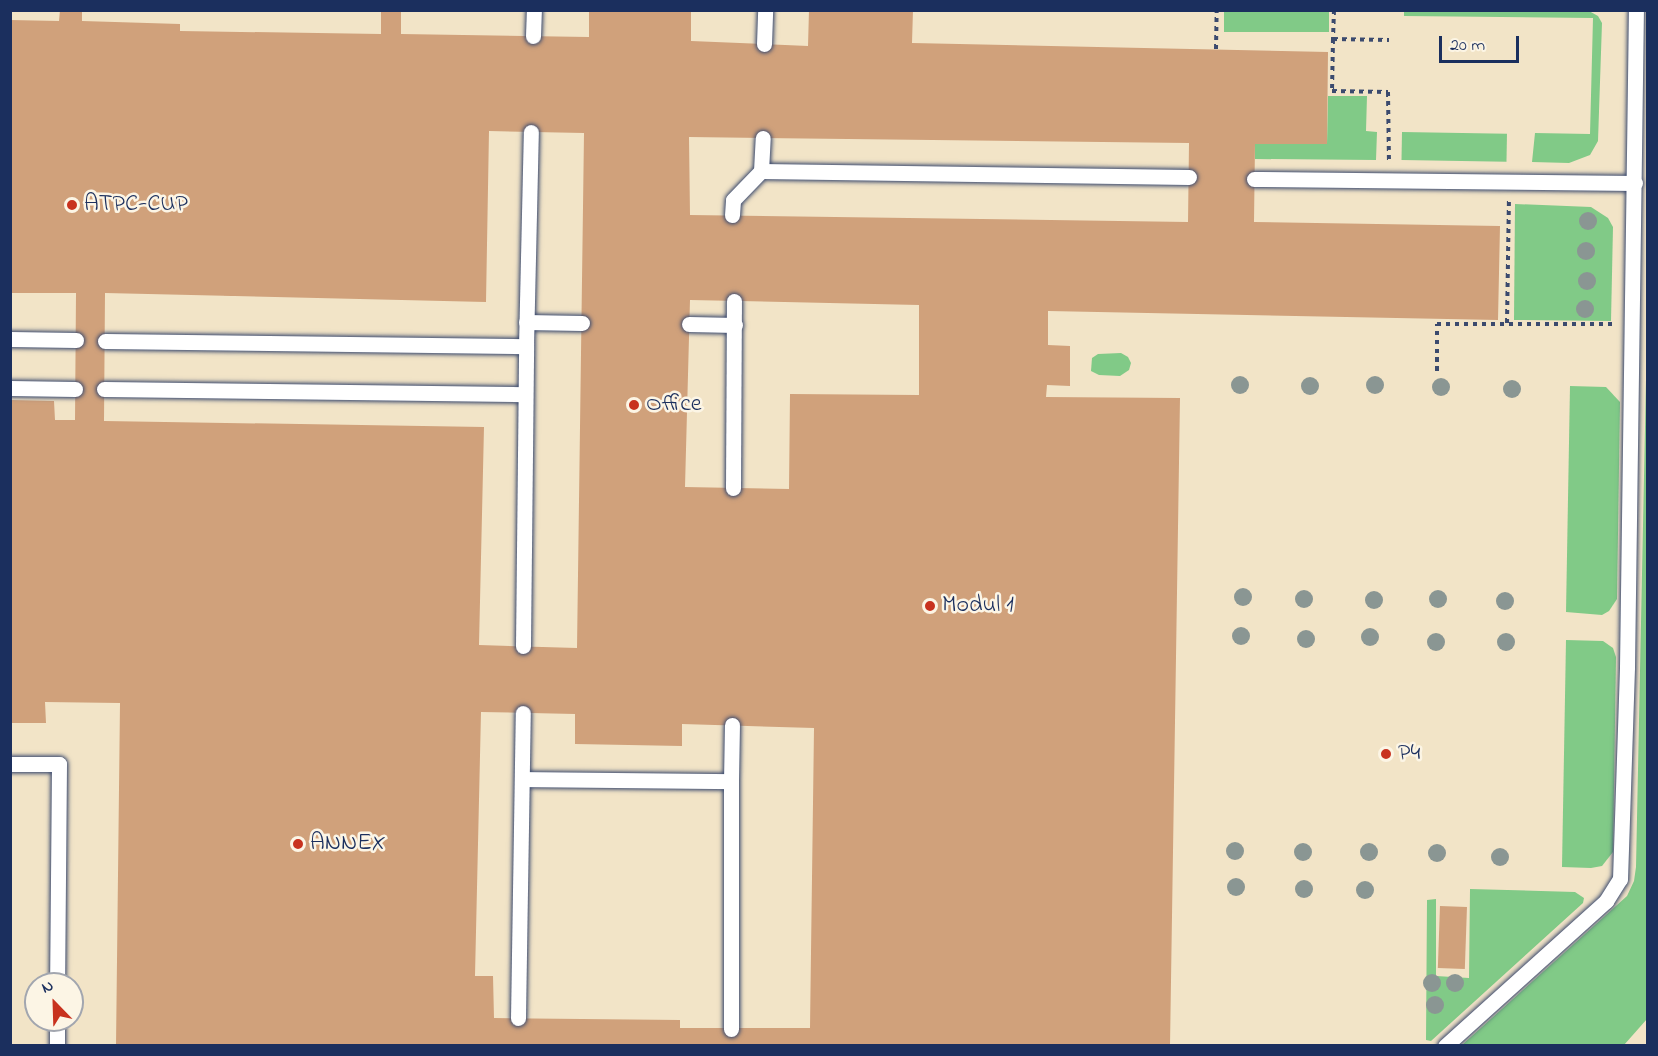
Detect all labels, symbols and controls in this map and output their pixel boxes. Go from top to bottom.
scale bar [1442,24,1522,62]
text: 20 m [1450,33,1485,59]
place label: ATPC-CUP [84,191,188,219]
marker: ATPC-CUP [65,198,79,212]
place label: Office [646,391,702,419]
marker: Office [627,398,641,412]
place label: Modul 1 [942,592,1014,620]
marker: Modul 1 [923,599,937,613]
place label: P4 [1398,740,1420,768]
marker: P4 [1379,747,1393,761]
place label: ANNEX [310,830,386,858]
marker: ANNEX [291,837,305,851]
north arrow [24,972,84,1032]
text: N [38,974,57,1000]

